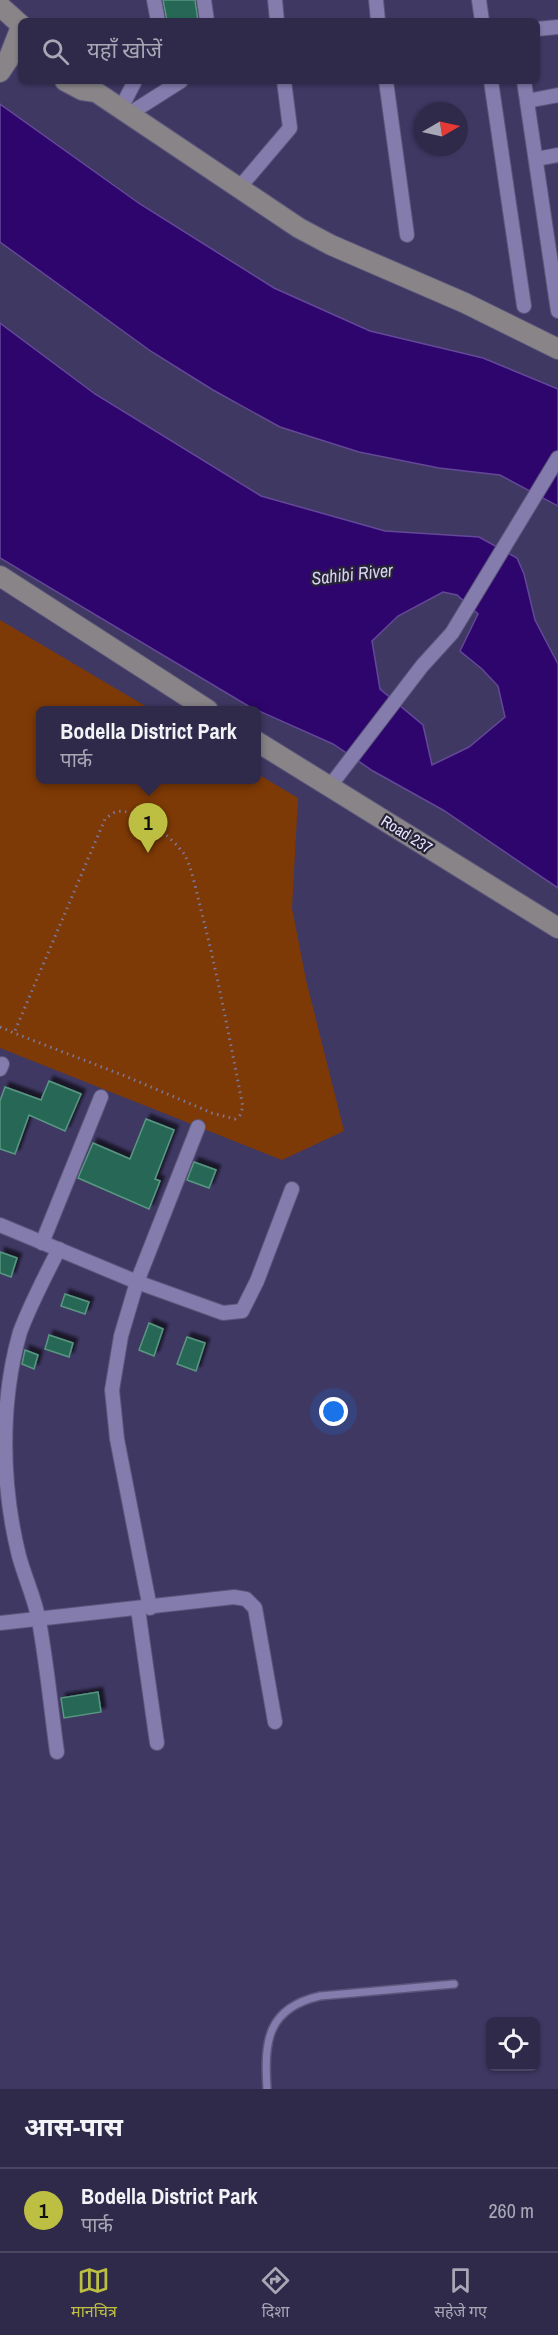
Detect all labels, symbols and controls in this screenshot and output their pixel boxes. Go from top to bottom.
search box [18,18,540,84]
icon: search [39,35,72,68]
text: यहाँ खोजें [87,35,162,65]
north arrow [414,102,468,156]
water label: Sahibi River [310,557,395,591]
popup [36,706,261,784]
text: Bodella District Park [60,716,237,746]
text: पार्क [60,746,92,773]
pin: 1 [128,804,168,853]
street label: Road 237 [377,810,437,858]
your location [319,1397,348,1426]
map controls [486,2017,540,2071]
button: locate [486,2017,540,2071]
text: आस-पास [24,2109,123,2144]
text: Bodella District Park [81,2181,257,2211]
text: 1 [39,2197,48,2224]
text: 260 m [488,2197,534,2224]
text: पार्क [81,2211,113,2238]
tab: मानचित्र [71,2264,117,2324]
tab: दिशा [259,2264,292,2324]
tab: सहेजे गए [434,2264,487,2324]

